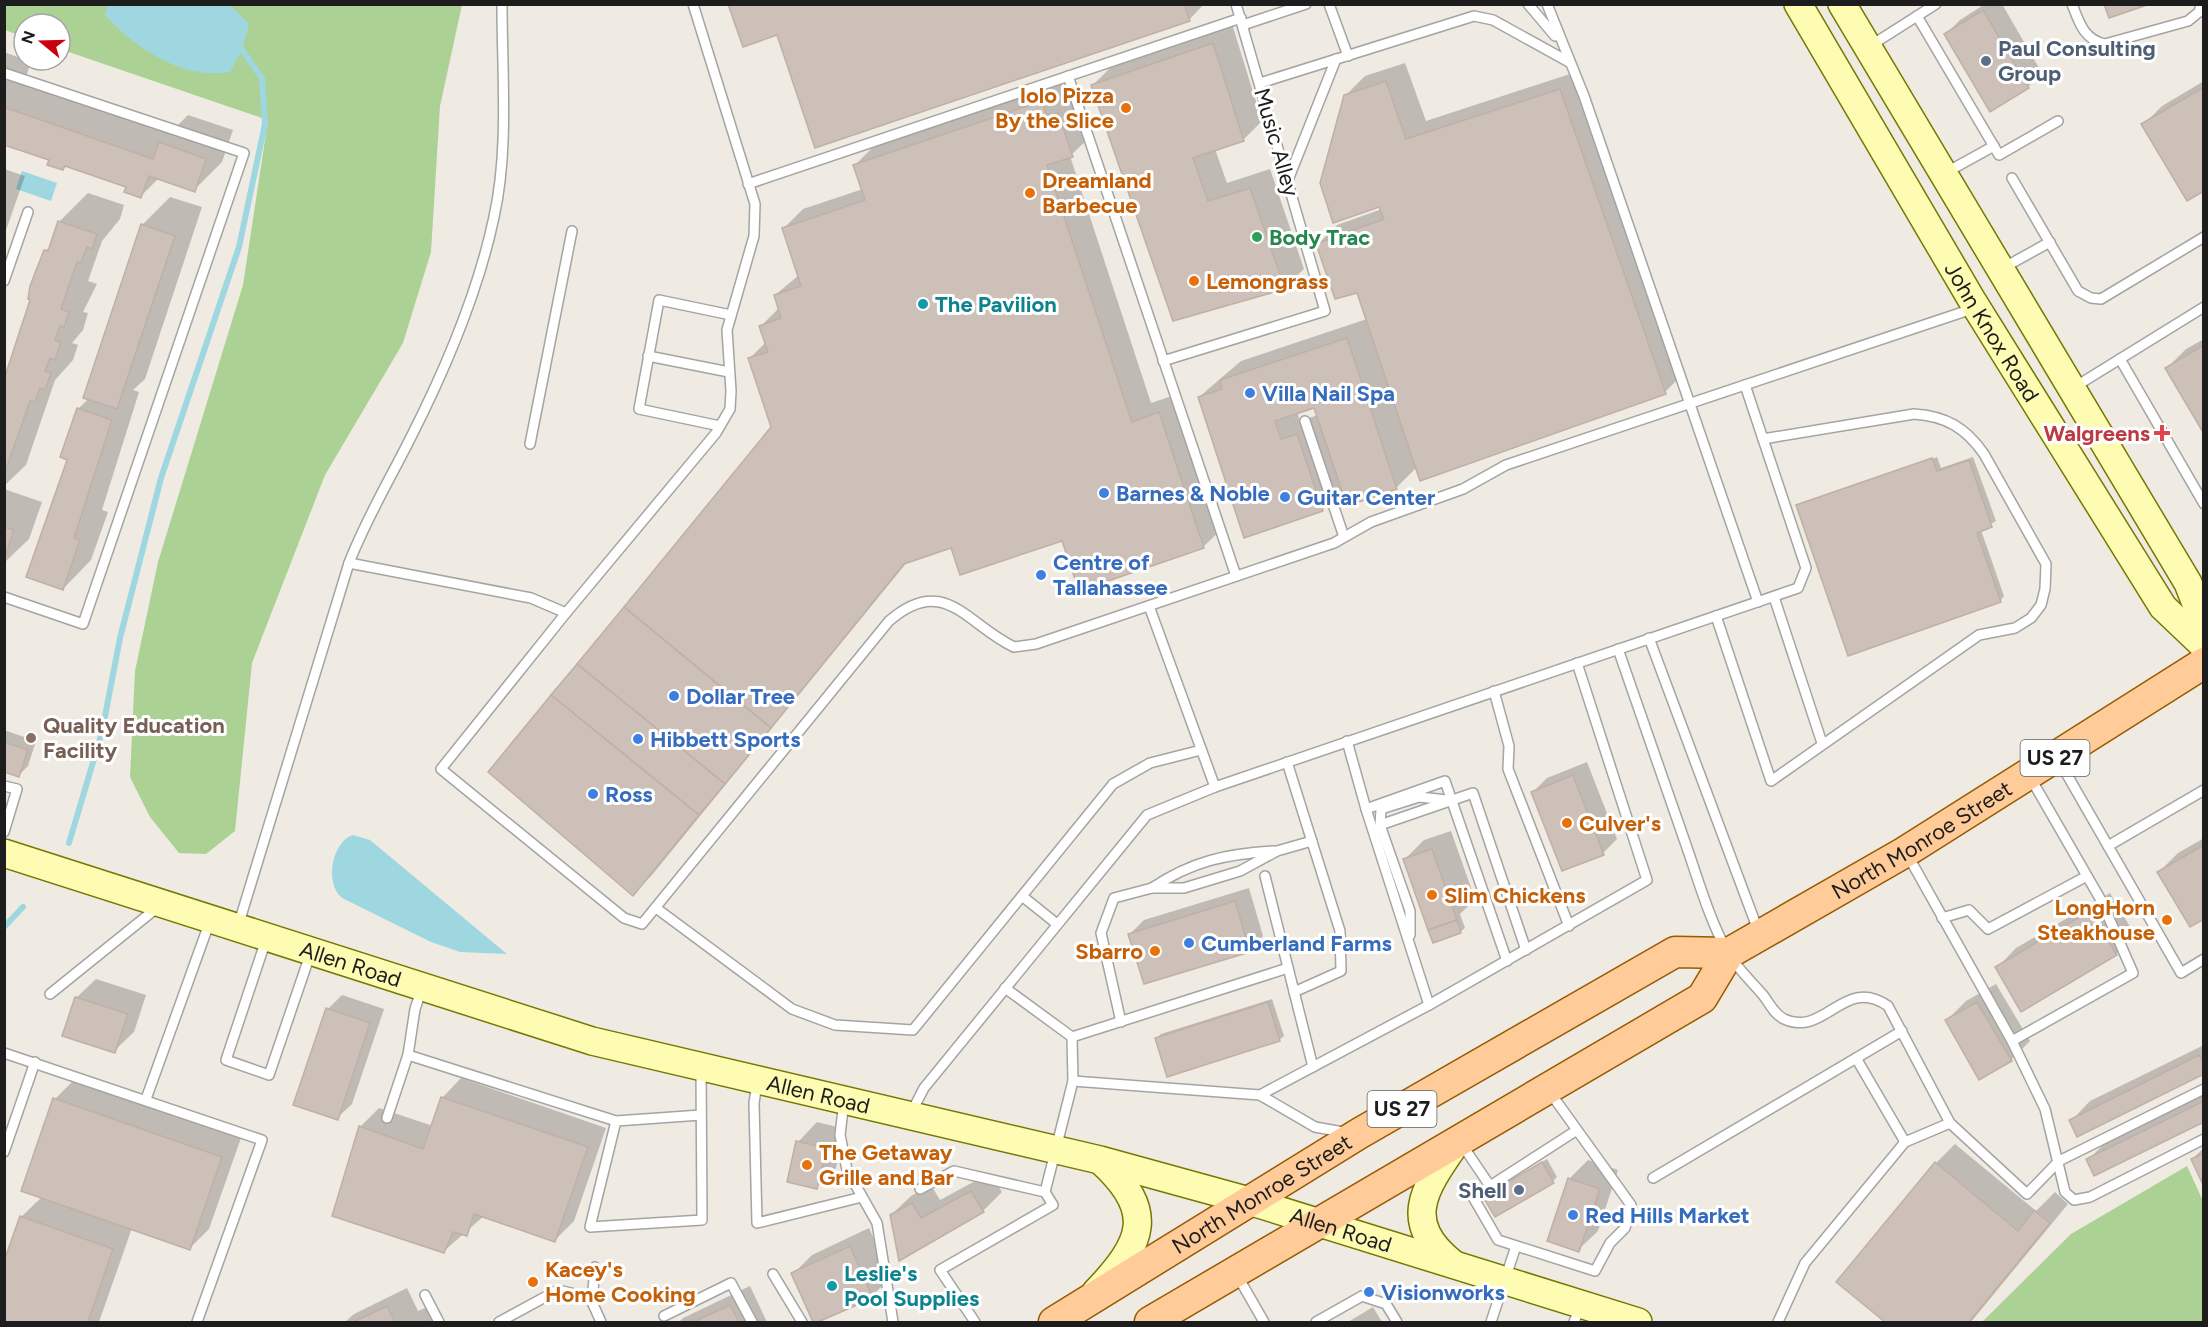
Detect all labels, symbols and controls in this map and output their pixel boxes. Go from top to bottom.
north arrow [12,12,72,72]
text: N [17,28,39,46]
place label: Paul Consulting Group [1998,35,2156,87]
marker: Paul Consulting Group [1979,54,1993,68]
place label: Iolo Pizza By the Slice [995,82,1114,134]
street label: Music Alley [1248,85,1305,200]
marker: Iolo Pizza By the Slice [1119,101,1133,115]
place label: Dreamland Barbecue [1042,167,1152,219]
marker: Dreamland Barbecue [1023,186,1037,200]
place label: Body Trac [1269,224,1370,251]
marker: Body Trac [1250,230,1264,244]
street label: John Knox Road [1939,257,2045,407]
place label: Lemongrass [1206,268,1328,295]
marker: Lemongrass [1187,274,1201,288]
place label: The Pavilion [935,291,1057,318]
marker: The Pavilion [916,297,930,311]
place label: Villa Nail Spa [1262,380,1395,407]
marker: Villa Nail Spa [1243,386,1257,400]
place label: Walgreens [2043,420,2150,447]
marker: Walgreens [2155,426,2169,440]
place label: Barnes & Noble [1116,480,1270,507]
place label: Guitar Center [1297,484,1436,511]
marker: Barnes & Noble [1097,486,1111,500]
marker: Guitar Center [1278,490,1292,504]
place label: Centre of Tallahassee [1053,549,1168,601]
marker: Centre of Tallahassee [1034,568,1048,582]
place label: Dollar Tree [686,683,795,710]
marker: Dollar Tree [667,689,681,703]
place label: Quality Education Facility [43,712,225,764]
place label: Hibbett Sports [650,726,800,753]
marker: Quality Education Facility [24,731,38,745]
marker: Hibbett Sports [631,732,645,746]
road number: US 27 [2020,740,2090,776]
street label: North Monroe Street [1827,775,2017,905]
place label: Ross [605,781,652,808]
marker: Ross [586,787,600,801]
place label: Culver's [1579,810,1661,837]
marker: Culver's [1560,816,1574,830]
place label: Slim Chickens [1444,882,1585,909]
marker: Slim Chickens [1425,888,1439,902]
place label: LongHorn Steakhouse [2037,894,2155,946]
marker: LongHorn Steakhouse [2160,913,2174,927]
place label: Cumberland Farms [1201,930,1392,957]
street label: Allen Road [296,935,405,993]
marker: Cumberland Farms [1182,936,1196,950]
place label: Sbarro [1075,938,1143,965]
marker: Sbarro [1148,944,1162,958]
street label: Allen Road [764,1069,873,1120]
road number: US 27 [1368,1091,1436,1127]
street label: North Monroe Street [1167,1129,1357,1260]
place label: The Getaway Grille and Bar [819,1139,954,1191]
marker: The Getaway Grille and Bar [800,1158,814,1172]
place label: Shell [1458,1177,1507,1204]
marker: Shell [1512,1183,1526,1197]
street label: Allen Road [1287,1202,1395,1259]
place label: Red Hills Market [1585,1202,1750,1229]
marker: Red Hills Market [1566,1208,1580,1222]
place label: Kacey's Home Cooking [545,1256,696,1308]
place label: Leslie's Pool Supplies [844,1260,979,1312]
marker: Kacey's Home Cooking [526,1275,540,1289]
marker: Leslie's Pool Supplies [825,1279,839,1293]
place label: Visionworks [1381,1279,1505,1306]
marker: Visionworks [1362,1285,1376,1299]

